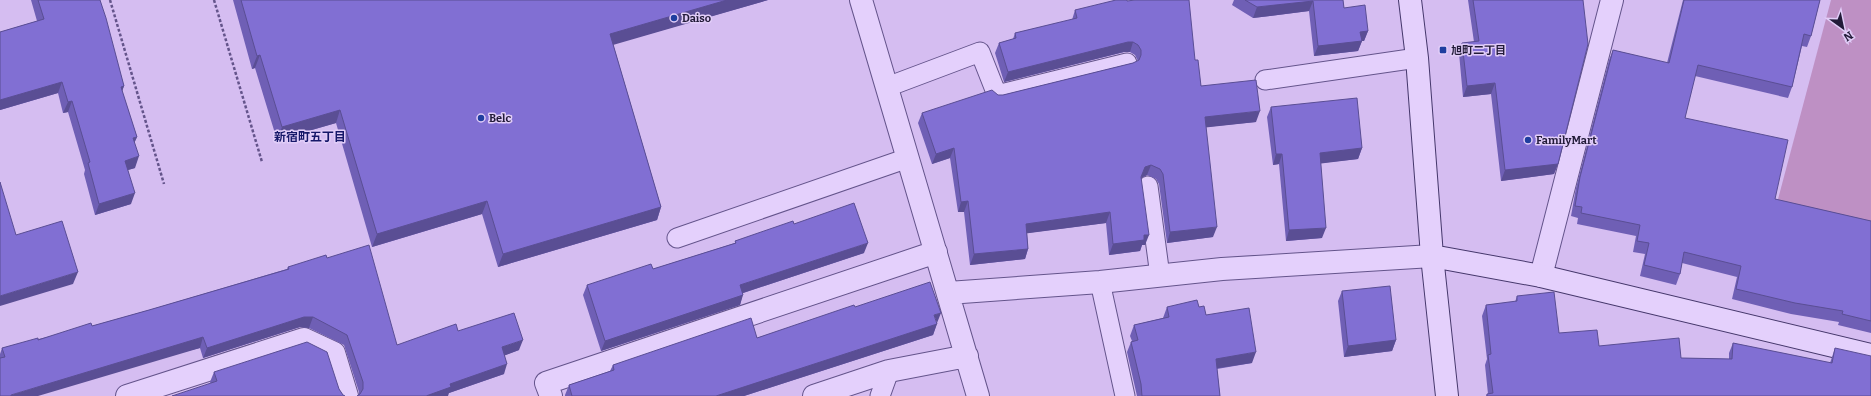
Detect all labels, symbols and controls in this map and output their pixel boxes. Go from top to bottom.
north arrow [1823,8,1863,48]
place label: Daiso [682,12,711,25]
marker: Daiso [669,13,679,23]
text: N [1841,28,1855,44]
place label: 旭町二丁目 [1451,44,1506,57]
marker: 旭町二丁目 [1438,45,1448,55]
place label: Belc [489,112,511,125]
marker: Belc [476,113,486,123]
district label: 新宿町五丁目 [274,130,346,144]
place label: FamilyMart [1536,134,1597,147]
marker: FamilyMart [1523,135,1533,145]

